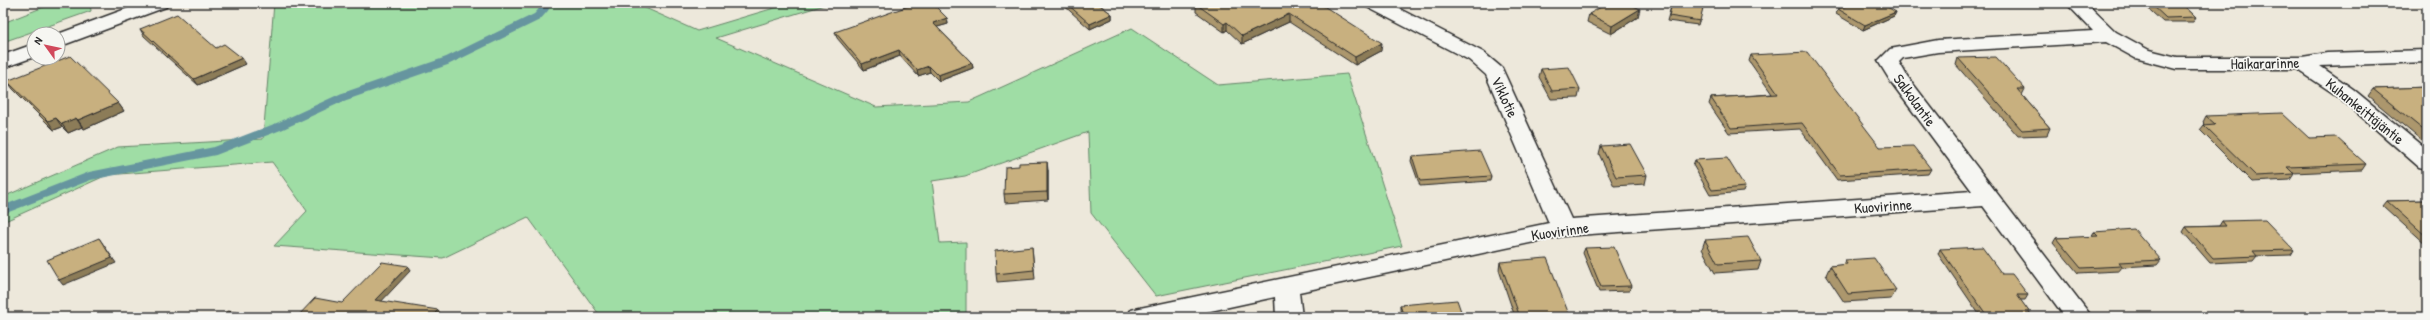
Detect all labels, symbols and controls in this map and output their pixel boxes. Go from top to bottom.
north arrow [26,26,66,66]
text: N [30,34,45,47]
street label: Haikararinne [2230,52,2300,74]
street label: Salkolantie [1889,69,1941,131]
street label: Viklotie [1486,73,1524,121]
street label: Kuhankeittäjäntie [2321,73,2409,149]
street label: Kuovirinne [1853,194,1913,218]
street label: Kuovirinne [1530,217,1590,245]

